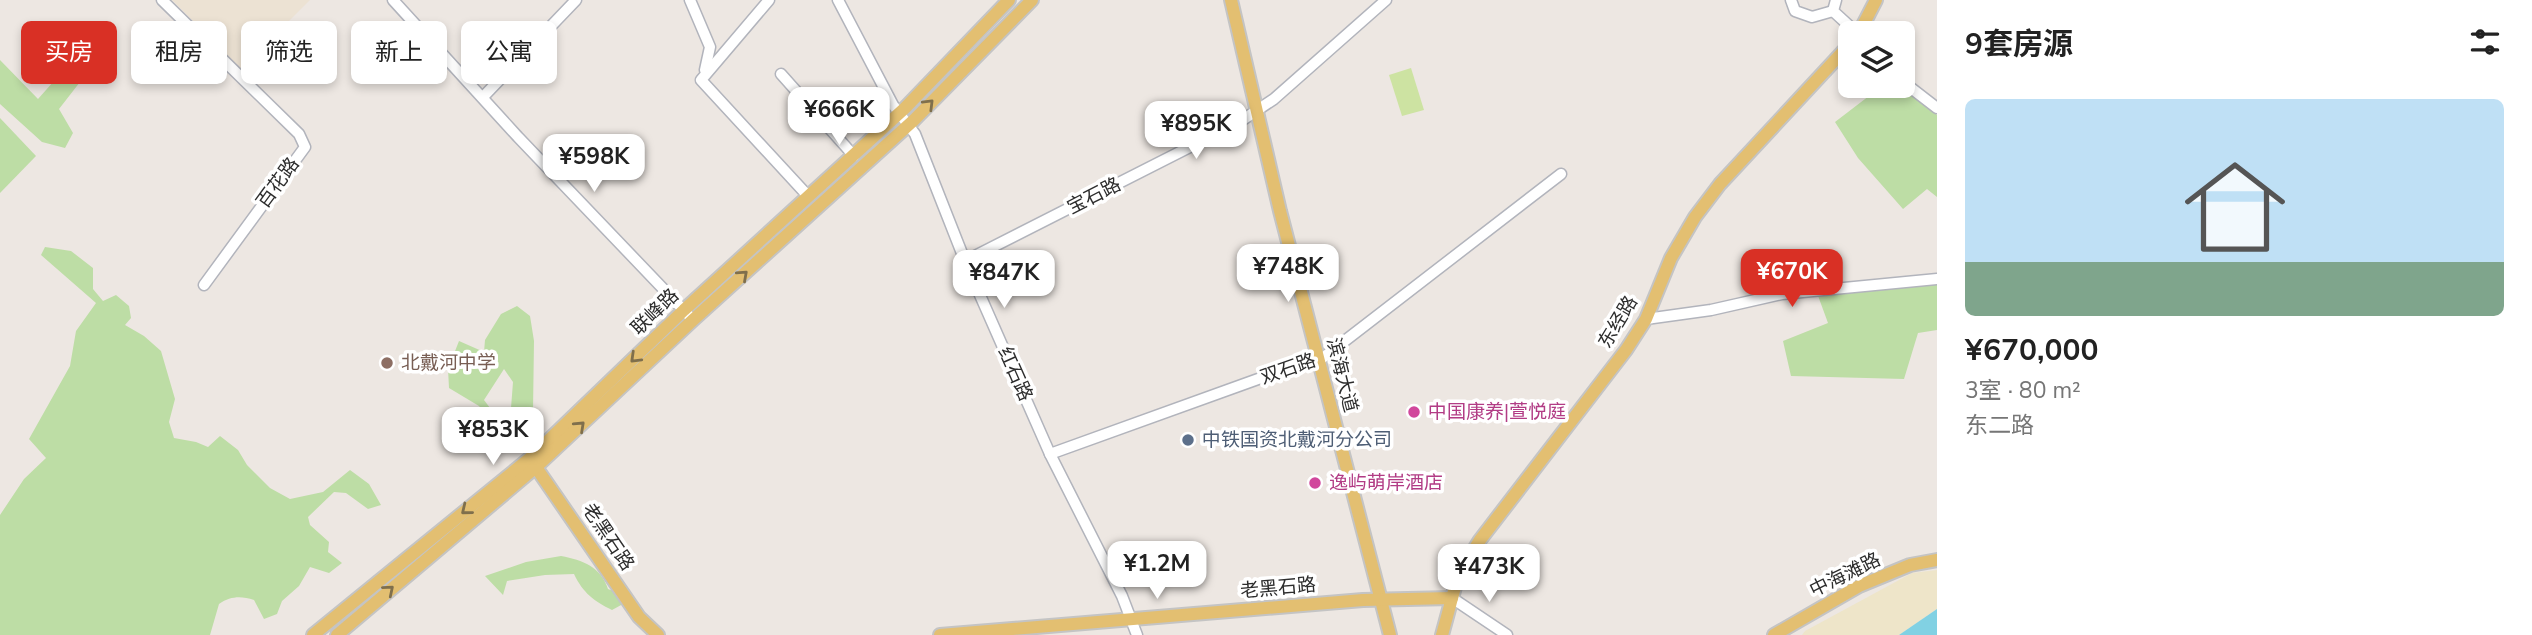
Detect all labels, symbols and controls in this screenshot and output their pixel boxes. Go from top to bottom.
chip: 买房 [21,21,117,84]
chip: 租房 [131,21,227,84]
chip: 筛选 [241,21,337,84]
chip: 新上 [351,21,447,84]
chip: 公寓 [461,21,557,84]
map controls [1838,21,1915,98]
button: layers [1838,21,1915,98]
icon: filters [2466,23,2504,61]
text: 9套房源 [1965,24,2073,65]
pin: ¥666K [790,88,888,147]
text: ¥666K [804,94,874,125]
one-way arrow [921,100,934,113]
pin: ¥895K [1147,102,1245,161]
text: ¥895K [1161,108,1231,139]
pin: ¥598K [545,134,643,194]
text: ¥598K [559,141,629,172]
icon: home [2172,144,2298,270]
street label: 百花路 [251,152,305,214]
street label: 宝石路 [1063,171,1125,221]
pin: ¥748K [1239,244,1337,304]
pin: ¥847K [955,250,1053,310]
pin: ¥670K [1743,250,1841,309]
text: ¥748K [1253,251,1323,282]
text: ¥670K [1757,256,1827,287]
text: ¥847K [969,257,1039,288]
one-way arrow [735,270,748,283]
street label: 联峰路 [625,283,685,341]
street label: 东经路 [1592,291,1644,353]
text: ¥670,000 [1965,330,2098,371]
street label: 滨海大道 [1320,335,1364,415]
street label: 红石路 [992,343,1038,405]
street label: 双石路 [1257,347,1319,391]
one-way arrow [630,349,643,362]
place label: 北戴河中学 [401,350,496,376]
marker: 北戴河中学 [379,355,395,371]
text: 3室 · 80 m² [1965,375,2081,406]
place label: 中国康养|萱悦庭 [1428,399,1566,425]
marker: 中国康养|萱悦庭 [1406,404,1422,420]
pin: ¥853K [444,407,542,467]
text: 东二路 [1965,410,2034,441]
text: ¥853K [458,414,528,445]
one-way arrow [572,422,585,435]
place label: 中铁国资北戴河分公司 [1202,427,1392,453]
marker: 中铁国资北戴河分公司 [1180,432,1196,448]
place label: 逸屿萌岸酒店 [1329,470,1443,496]
marker: 逸屿萌岸酒店 [1307,475,1323,491]
street label: 老黑石路 [576,498,640,576]
one-way arrow [461,502,474,514]
pin: ¥1.2M [1108,542,1206,601]
pin: ¥473K [1440,544,1538,604]
street label: 中海滩路 [1805,547,1885,603]
text: ¥1.2M [1123,548,1191,579]
text: ¥473K [1454,551,1524,582]
street label: 老黑石路 [1239,572,1317,604]
one-way arrow [380,586,393,598]

